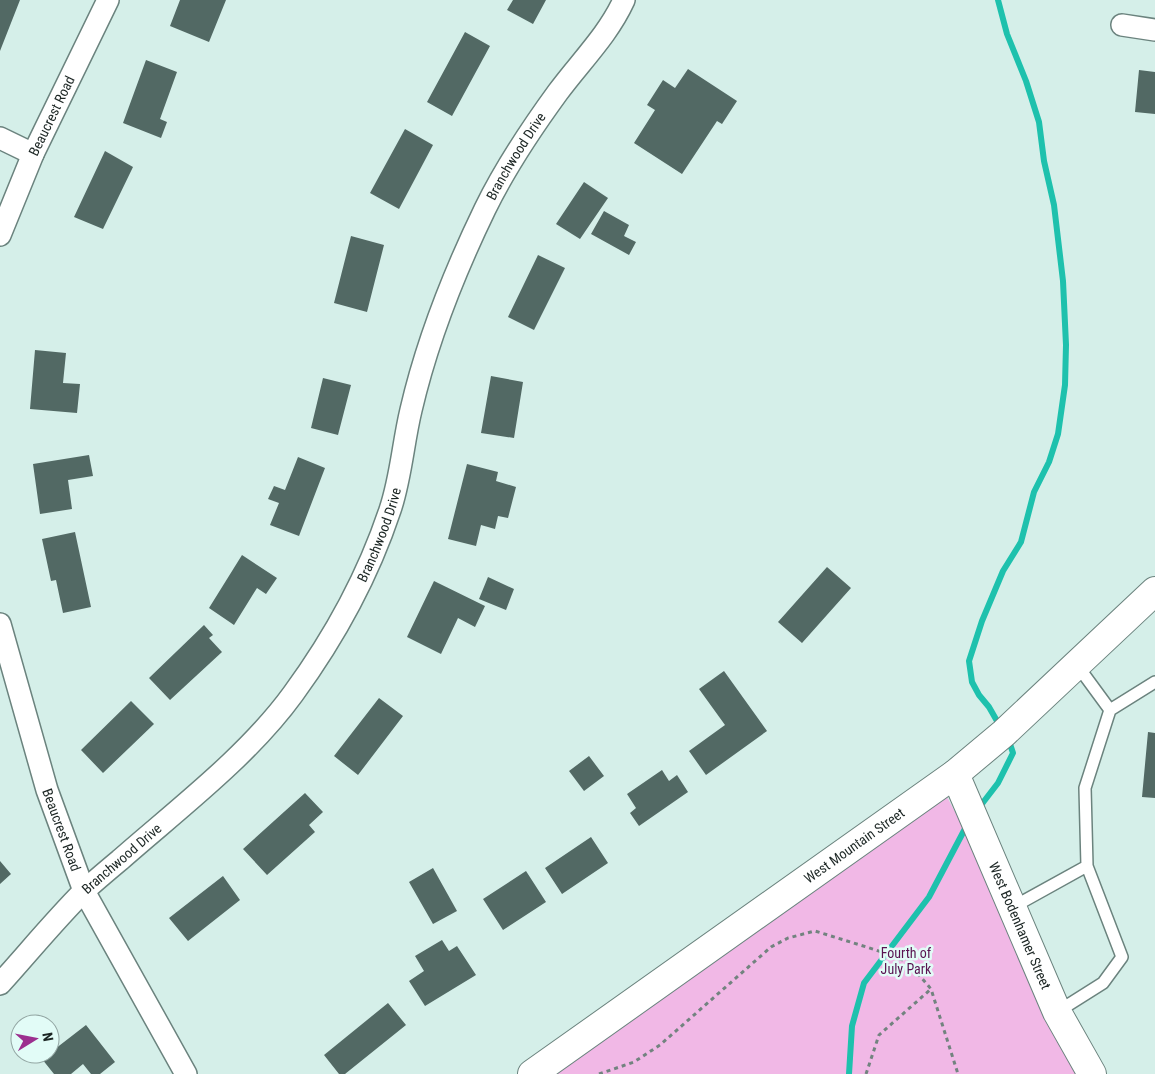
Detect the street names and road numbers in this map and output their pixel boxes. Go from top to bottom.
street label: Beaucrest Road [25,73,78,158]
street label: Branchwood Drive [483,109,549,203]
street label: Branchwood Drive [354,486,404,585]
street label: Beaucrest Road [39,786,84,873]
street label: West Mountain Street [801,805,907,886]
street label: Branchwood Drive [79,820,165,897]
street label: West Bodenhamer Street [986,860,1054,992]

